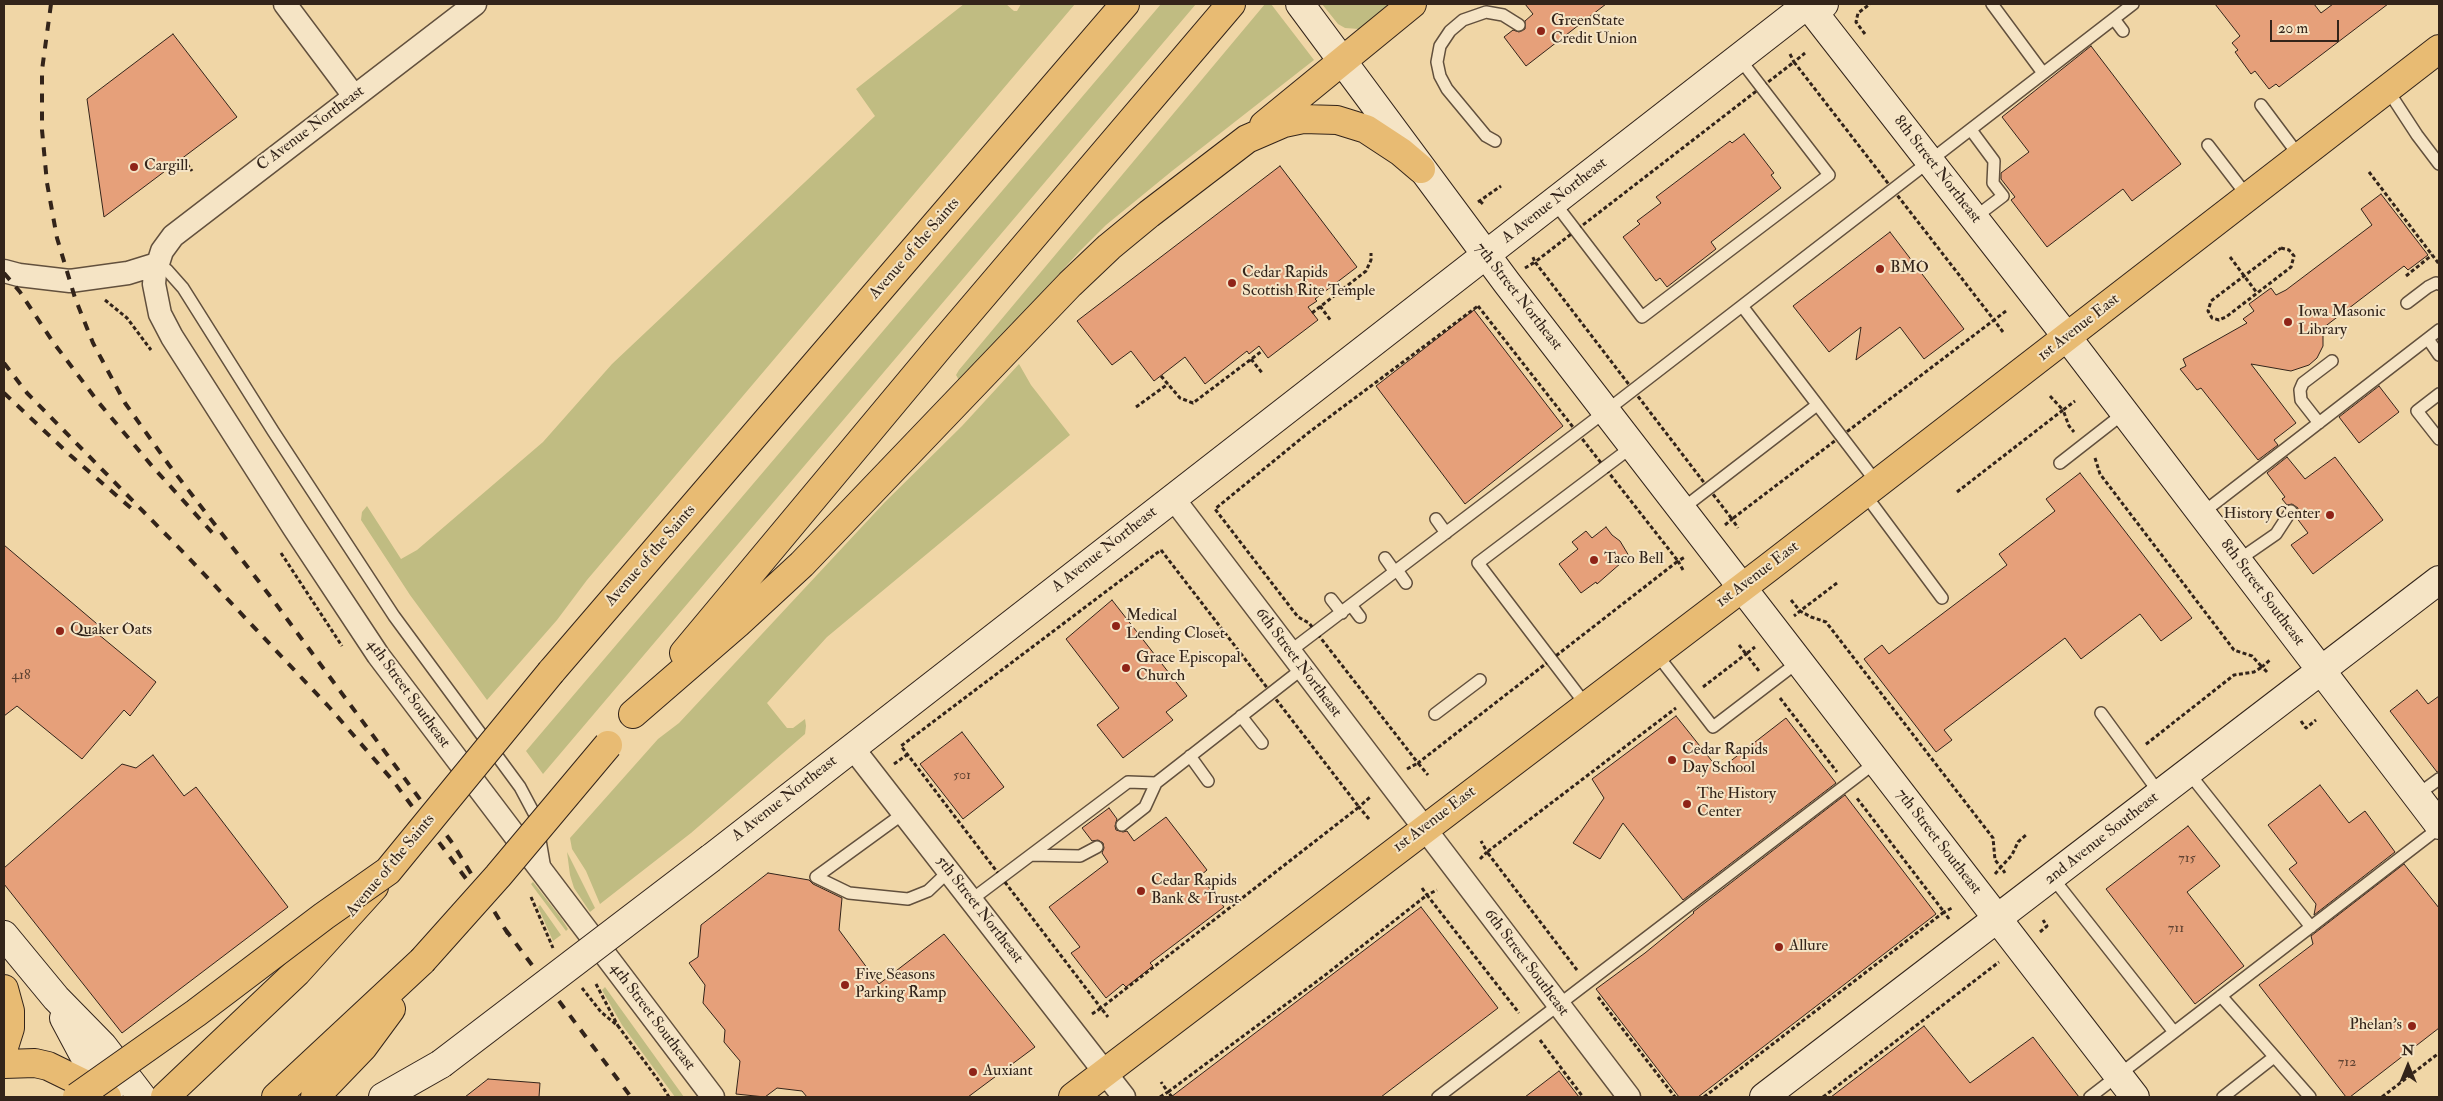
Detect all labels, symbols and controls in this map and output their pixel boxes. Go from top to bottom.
scale bar [2273,10,2342,42]
place label: GreenState Credit Union [1551,12,1637,50]
text: 20 m [2278,19,2308,38]
marker: GreenState Credit Union [1535,25,1547,37]
street label: C Avenue Northeast [253,82,369,176]
street label: 8th Street Northeast [1889,112,1985,228]
street label: A Avenue Northeast [1499,154,1611,248]
place label: Cargill [144,157,188,177]
marker: Cargill [128,161,140,173]
street label: Avenue of the Saints [866,194,964,304]
street label: 7th Street Northeast [1470,239,1566,355]
place label: BMO [1890,259,1929,279]
marker: BMO [1874,263,1886,275]
place label: Cedar Rapids Scottish Rite Temple [1242,264,1375,302]
marker: Cedar Rapids Scottish Rite Temple [1226,277,1238,289]
street label: 1st Avenue East [2034,290,2124,366]
place label: Iowa Masonic Library [2298,303,2386,341]
marker: Iowa Masonic Library [2282,316,2294,328]
street label: Avenue of the Saints [602,501,700,611]
street label: A Avenue Northeast [1049,503,1161,597]
place label: History Center [2224,505,2320,525]
marker: History Center [2324,509,2336,521]
street label: 8th Street Southeast [2216,536,2308,650]
street label: 1st Avenue East [1713,538,1803,612]
place label: Taco Bell [1604,550,1664,570]
marker: Taco Bell [1588,554,1600,566]
street label: 6th Street Northeast [1251,604,1345,722]
place label: Medical Lending Closet [1126,607,1225,645]
marker: Medical Lending Closet [1110,620,1122,632]
place label: Quaker Oats [70,621,152,641]
marker: Quaker Oats [54,625,66,637]
street label: 4th Street Southeast [362,636,454,752]
place label: Grace Episcopal Church [1136,649,1241,687]
marker: Grace Episcopal Church [1120,662,1132,674]
house number: 418 [11,668,31,684]
place label: Cedar Rapids Day School [1682,741,1768,779]
street label: A Avenue Northeast [729,752,841,846]
marker: Cedar Rapids Day School [1666,754,1678,766]
house number: 501 [953,768,971,784]
street label: 1st Avenue East [1390,783,1480,857]
place label: The History Center [1697,785,1776,823]
street label: 7th Street Southeast [1891,785,1985,899]
street label: 2nd Avenue Southeast [2041,788,2163,890]
marker: The History Center [1681,798,1693,810]
street label: Avenue of the Saints [342,811,440,921]
house number: 715 [2178,851,2196,867]
street label: 5th Street Northeast [931,852,1027,968]
place label: Cedar Rapids Bank & Trust [1151,872,1239,910]
marker: Cedar Rapids Bank & Trust [1135,885,1147,897]
street label: 6th Street Southeast [1479,906,1573,1020]
house number: 711 [2168,921,2184,937]
place label: Allure [1789,937,1828,957]
marker: Allure [1773,941,1785,953]
street label: 4th Street Southeast [605,959,699,1075]
place label: Five Seasons Parking Ramp [855,966,946,1004]
marker: Five Seasons Parking Ramp [839,979,851,991]
place label: Phelan's [2349,1016,2402,1036]
marker: Phelan's [2406,1020,2418,1032]
north arrow [2383,1041,2433,1091]
text: N [2402,1042,2414,1059]
house number: 712 [2338,1055,2356,1071]
place label: Auxiant [983,1062,1033,1082]
marker: Auxiant [967,1066,979,1078]

